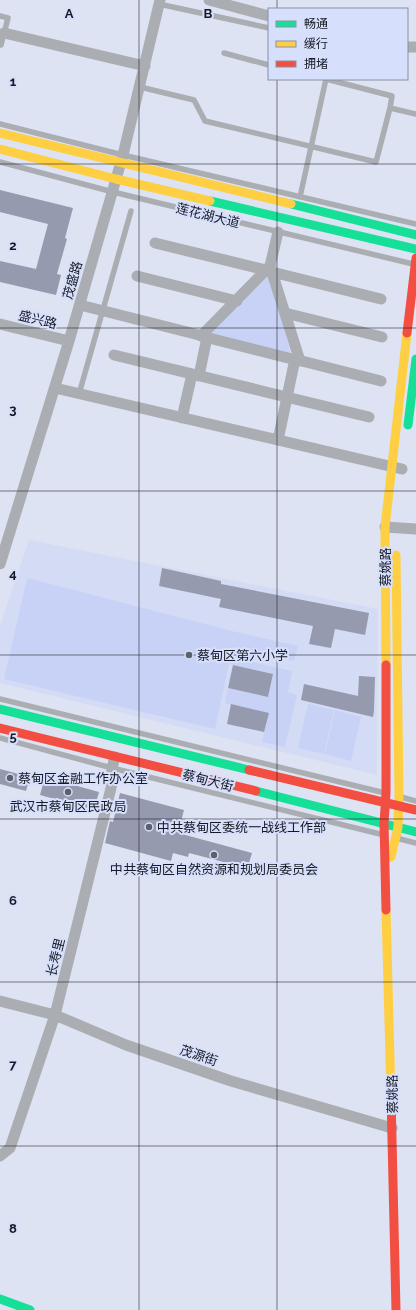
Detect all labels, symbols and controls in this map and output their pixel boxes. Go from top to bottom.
text: A [65,6,74,21]
text: B [204,6,213,21]
legend [268,8,408,80]
text: 畅通 [304,17,328,31]
text: 缓行 [304,37,328,51]
text: 拥堵 [304,57,328,71]
text: 1 [10,74,17,89]
street label: 莲花湖大道 [175,200,241,231]
text: 2 [9,238,17,253]
street label: 茂盛路 [60,259,85,301]
street label: 盛兴路 [17,307,59,331]
text: 3 [9,402,17,417]
street label: 蔡姚路 [378,547,393,587]
text: 4 [9,566,17,581]
place label: 蔡甸区第六小学 [197,648,288,663]
marker: 蔡甸区第六小学 [184,650,194,660]
text: 5 [9,729,17,744]
street label: 蔡甸大街 [181,767,235,794]
place label: 蔡甸区金融工作办公室 [18,771,148,786]
marker: 蔡甸区金融工作办公室 [5,773,15,783]
marker: 武汉市蔡甸区民政局 [63,787,73,797]
place label: 武汉市蔡甸区民政局 [9,799,127,814]
place label: 中共蔡甸区委统一战线工作部 [157,820,326,835]
marker: 中共蔡甸区委统一战线工作部 [144,822,154,832]
marker: 中共蔡甸区自然资源和规划局委员会 [209,850,219,860]
place label: 中共蔡甸区自然资源和规划局委员会 [110,862,318,877]
text: 6 [9,893,17,908]
street label: 长寿里 [43,936,67,978]
street label: 茂源街 [178,1042,220,1069]
text: 7 [9,1057,17,1072]
street label: 蔡姚路 [385,1074,400,1114]
text: 8 [9,1221,17,1236]

